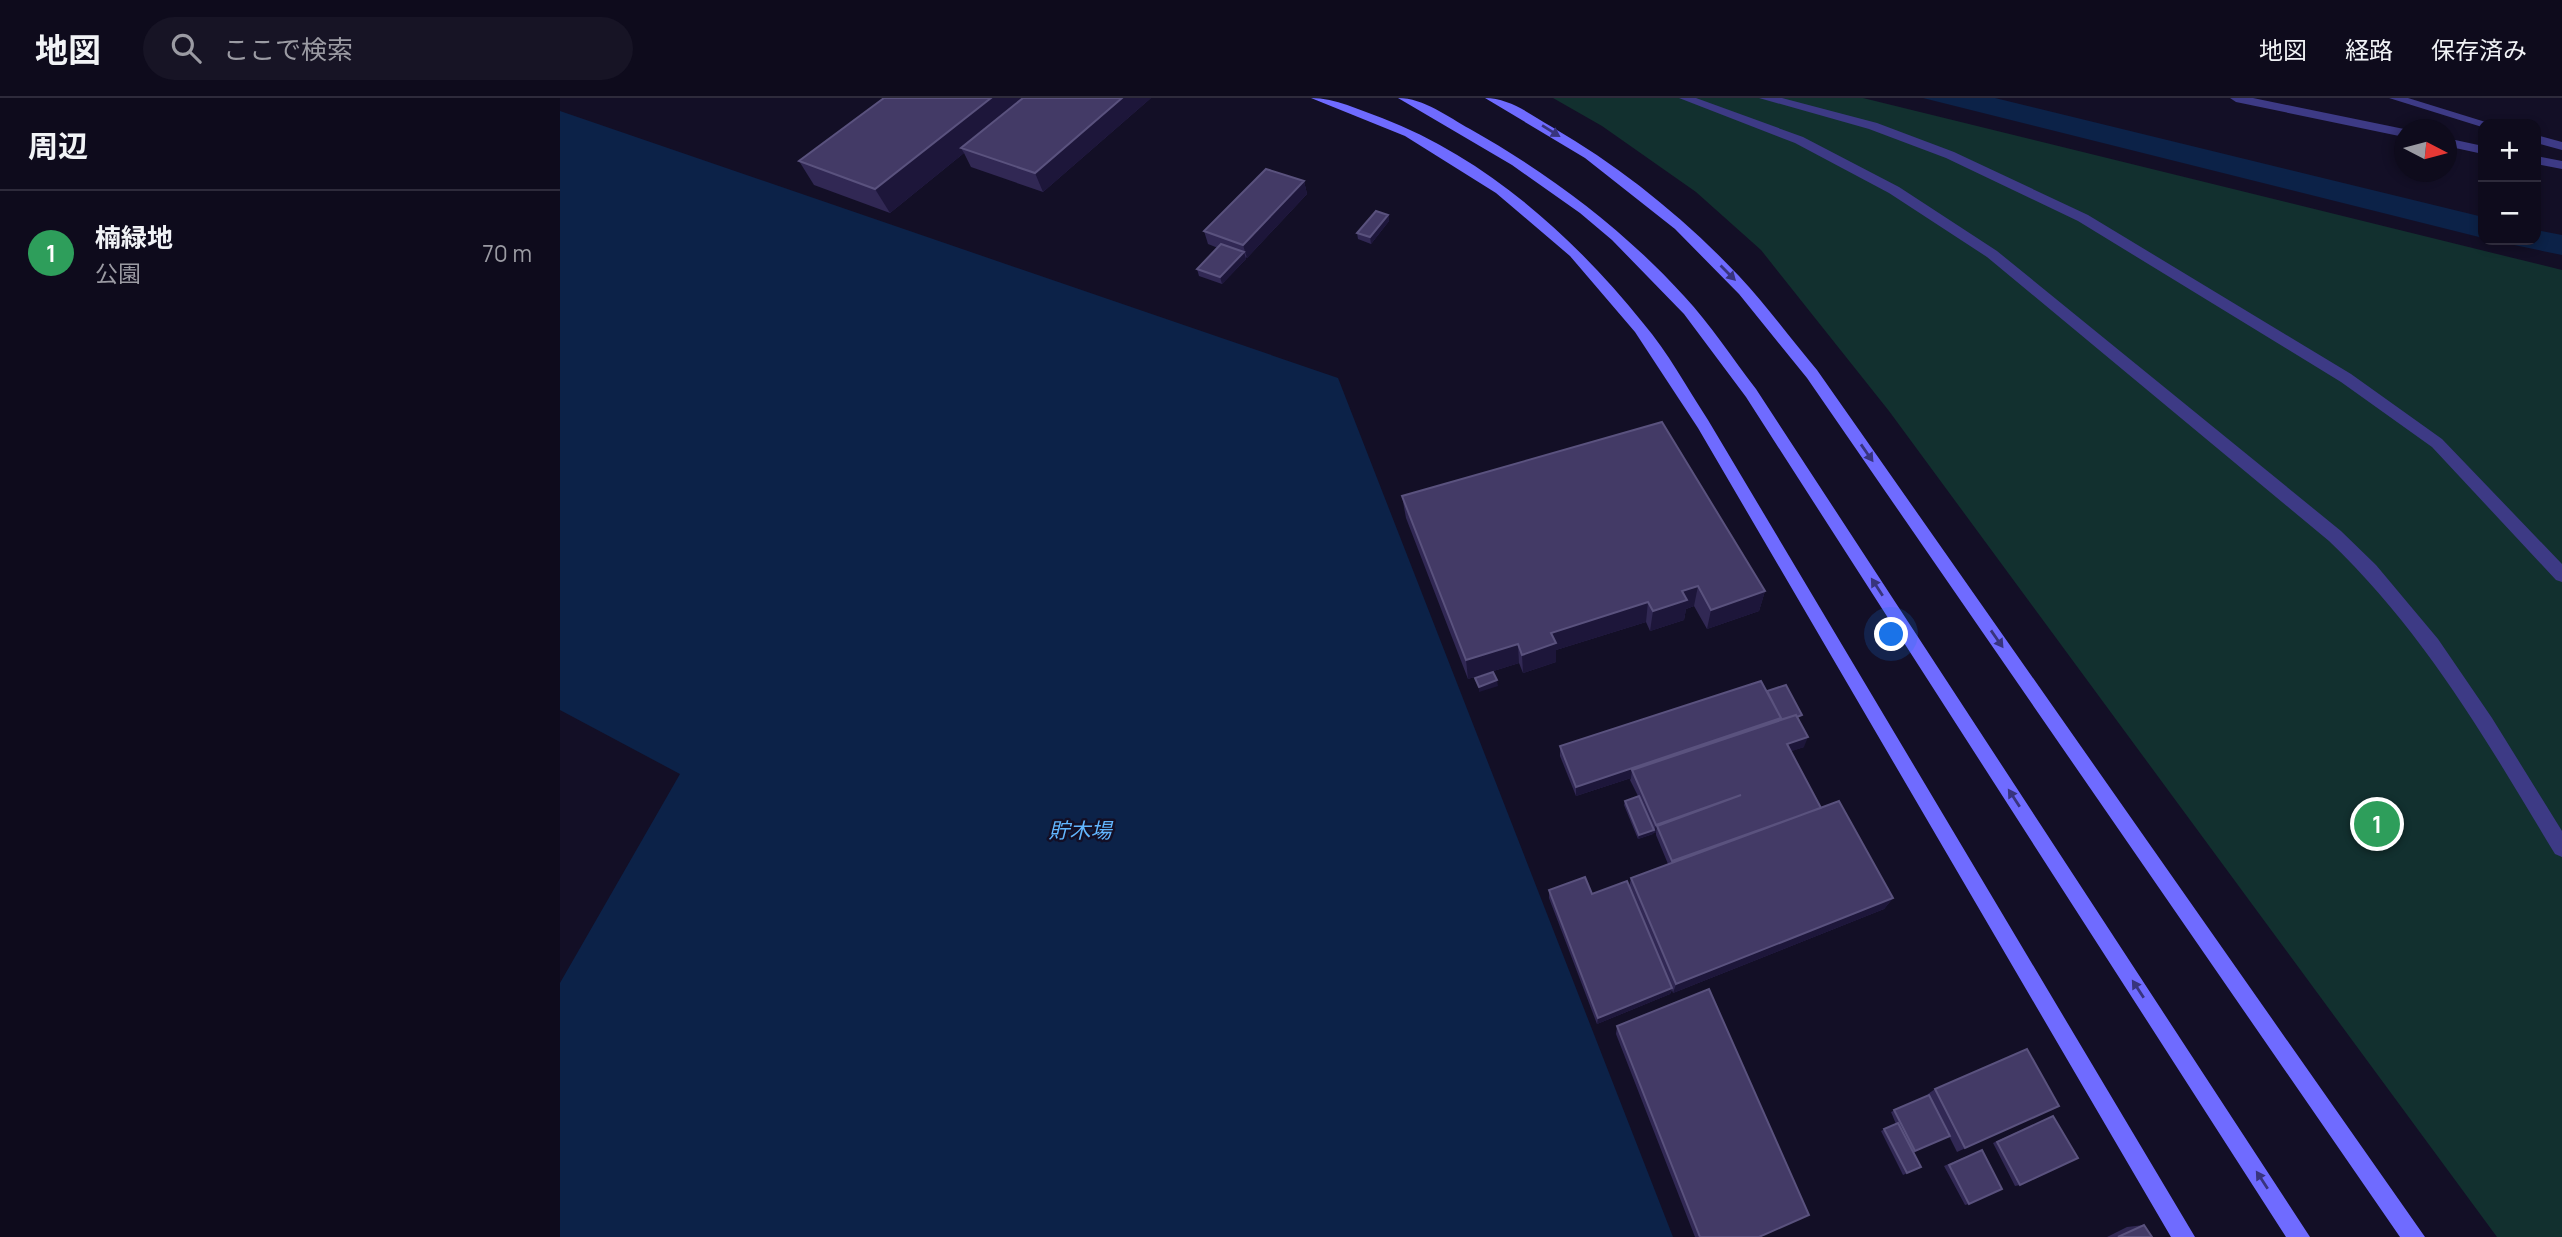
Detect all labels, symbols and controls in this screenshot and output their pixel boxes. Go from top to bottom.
search box [143,17,633,80]
text: 地図 [35,27,101,72]
icon: search [167,29,205,67]
text: ここで検索 [223,31,353,67]
text: 地図 [2259,33,2307,66]
text: 経路 [2345,33,2393,66]
text: 保存済み [2431,33,2527,66]
north arrow [2394,119,2457,182]
map controls [2478,119,2541,245]
button: + [2478,119,2541,182]
text: 周辺 [28,125,88,166]
one-way arrow [1541,125,1560,138]
button: − [2478,182,2541,245]
text: 楠緑地 [95,219,173,255]
text: 1 [46,237,56,269]
text: 70 m [482,237,532,269]
text: 公園 [95,257,141,289]
one-way arrow [1719,264,1736,281]
one-way arrow [1860,444,1874,462]
one-way arrow [1870,577,1883,597]
your location [1874,617,1908,651]
one-way arrow [1990,630,2004,648]
one-way arrow [2007,789,2021,807]
pin: 1 [2354,798,2400,850]
water label: 貯木場 [1049,816,1113,844]
one-way arrow [2131,980,2145,998]
one-way arrow [2256,1170,2269,1189]

